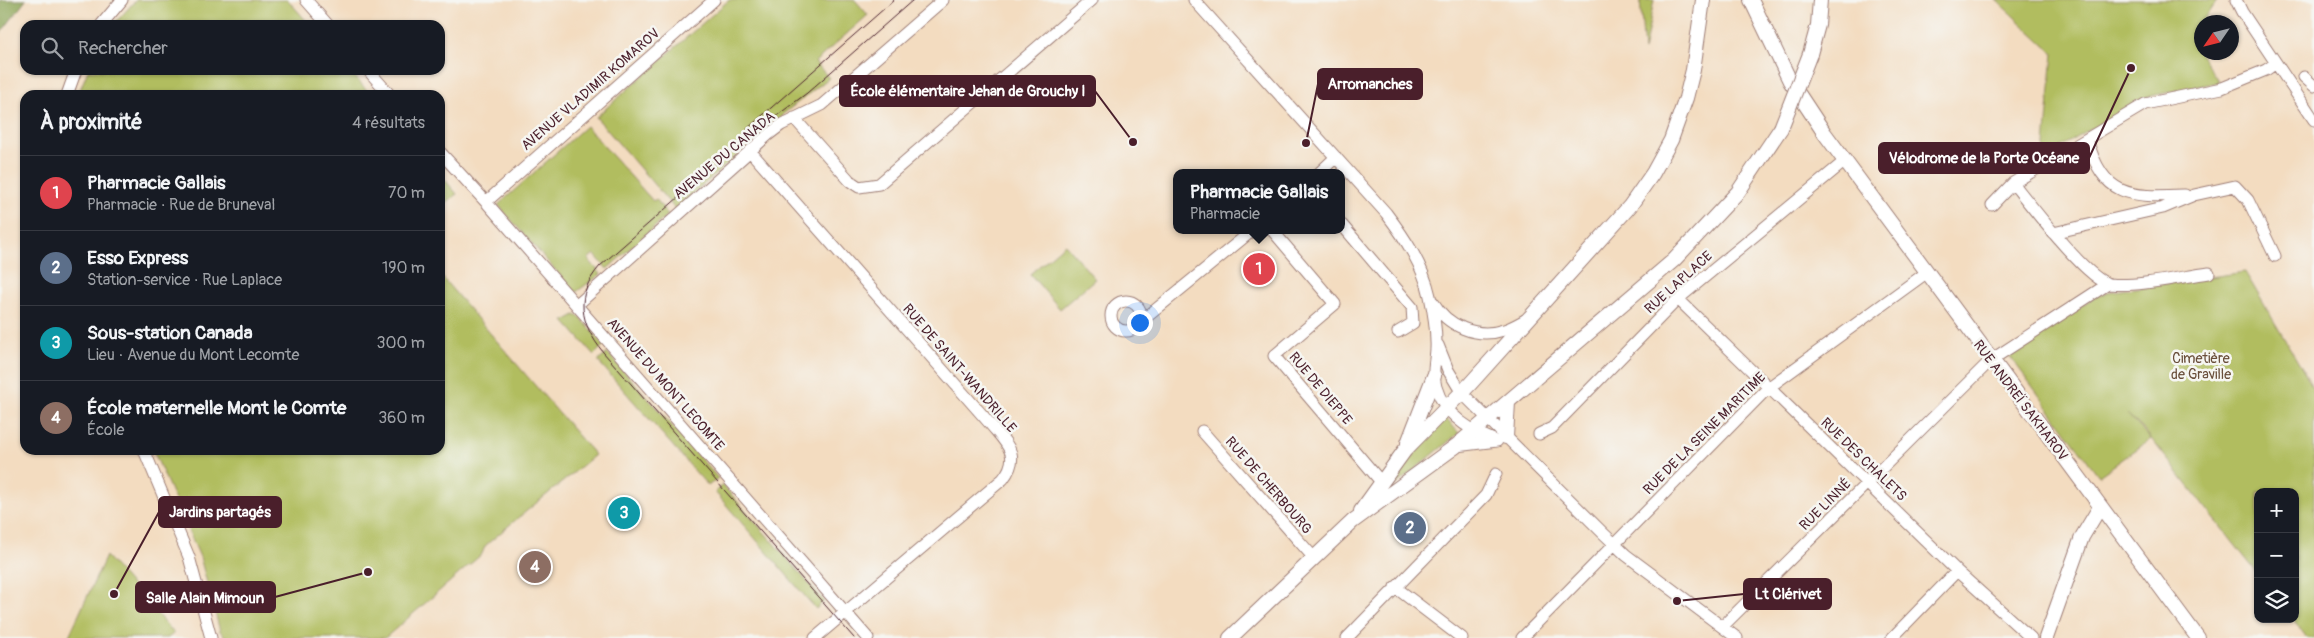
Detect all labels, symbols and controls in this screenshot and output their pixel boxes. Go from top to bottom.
north arrow [2194,15,2239,60]
search box [20,20,445,75]
street label: AVENUE VLADIMIR KOMAROV [518,25,663,154]
icon: search [38,34,66,62]
text: Rechercher [78,36,168,60]
callout: Arromanches [1318,69,1422,99]
text: Arromanches [1328,75,1413,94]
callout: École élémentaire Jehan de Grouchy I [840,76,1095,106]
text: École élémentaire Jehan de Grouchy I [850,82,1086,101]
street label: AVENUE DU CANADA [670,108,779,203]
text: À proximité [40,109,143,136]
text: 4 résultats [352,113,425,133]
callout: Vélodrome de la Porte Océane [1879,143,2089,173]
text: Vélodrome de la Porte Océane [1889,149,2080,168]
popup [1173,169,1345,234]
text: Pharmacie Gallais [87,171,225,195]
text: Pharmacie Gallais [1190,180,1328,204]
text: 1 [53,183,59,203]
text: 70 m [388,183,425,203]
text: Pharmacie · Rue de Bruneval [87,195,275,215]
text: Pharmacie [1190,204,1260,224]
text: Esso Express [87,246,188,270]
street label: RUE LAPLACE [1641,248,1716,317]
pin: 1 [1243,250,1275,288]
text: 2 [52,258,60,278]
text: 190 m [382,258,425,278]
text: Station-service · Rue Laplace [87,270,282,290]
street label: RUE DE SAINT-WANDRILLE [899,301,1020,436]
your location [1127,310,1153,336]
street label: AVENUE DU MONT LECOMTE [603,315,728,454]
text: Sous-station Canada [87,321,253,345]
text: 3 [52,333,60,353]
text: 300 m [377,333,425,353]
street label: RUE ANDREÏ SAKHAROV [1970,336,2072,464]
text: Lieu · Avenue du Mont Lecomte [87,345,299,365]
street label: RUE DE DIEPPE [1285,349,1356,428]
park label: Cimetière de Graville [2171,350,2231,383]
street label: RUE DE LA SEINE MARITIME [1640,369,1769,498]
text: École maternelle Mont le Comte [87,396,346,420]
text: 4 [51,408,61,428]
text: 360 m [378,408,425,428]
street label: RUE DES CHALETS [1817,414,1910,505]
text: École [87,420,124,440]
street label: RUE DE CHERBOURG [1222,433,1315,537]
street label: RUE LINNÉ [1795,474,1855,534]
map controls [2254,488,2299,623]
button: + [2254,488,2299,533]
pin: 3 [608,494,640,532]
callout: Jardins partagés [159,497,281,527]
text: Jardins partagés [169,503,271,522]
pin: 2 [1394,509,1426,547]
button: − [2254,533,2299,578]
pin: 4 [519,548,551,586]
button: layers [2254,578,2299,623]
callout: Lt Clérivet [1744,579,1831,609]
callout: Salle Alain Mimoun [136,582,275,612]
text: Lt Clérivet [1754,585,1823,604]
text: Salle Alain Mimoun [146,589,265,608]

